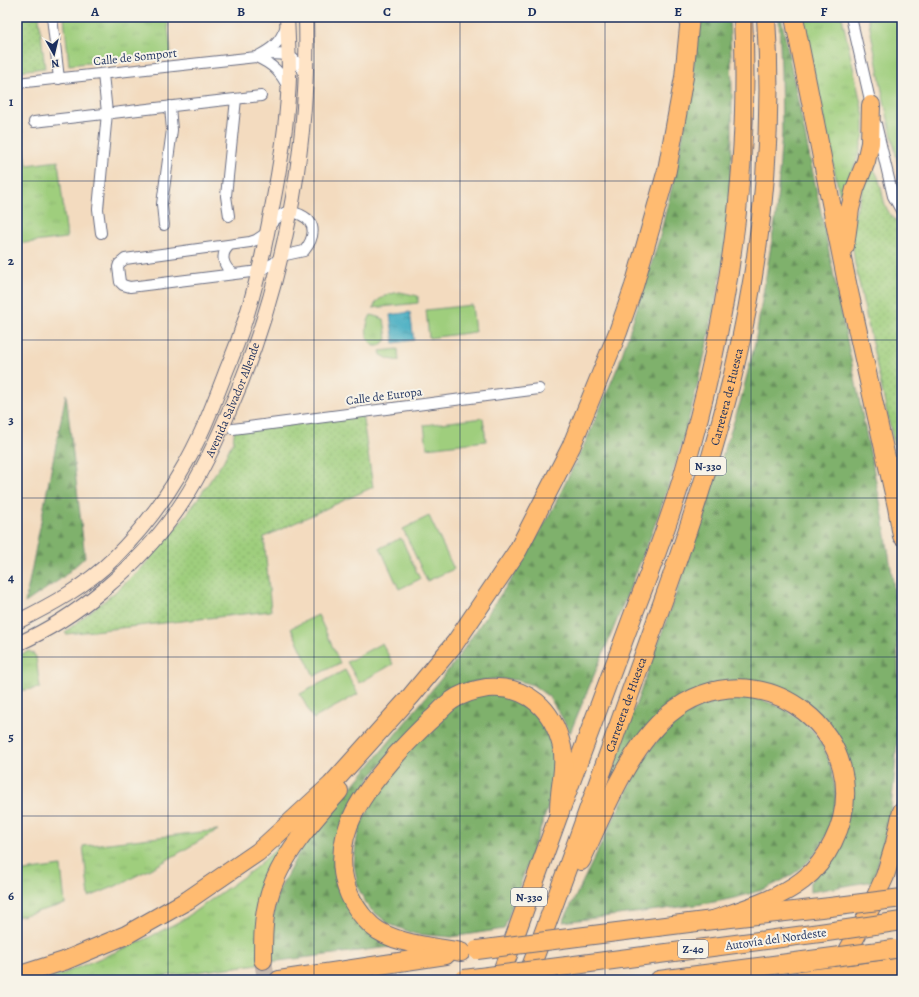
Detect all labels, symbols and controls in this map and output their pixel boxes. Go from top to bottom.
text: A [90,3,100,20]
text: B [237,3,245,20]
text: C [383,3,391,20]
text: D [527,3,537,20]
text: E [674,3,682,20]
text: F [821,3,828,20]
north arrow [34,34,74,74]
street label: Calle de Somport [92,45,178,69]
text: N [50,55,60,71]
text: 1 [9,93,14,110]
text: 2 [8,252,15,269]
street label: Avenida Salvador Allende [201,340,263,461]
street label: Carretera de Huesca [707,346,747,447]
street label: Calle de Europa [345,383,423,409]
text: 3 [8,411,14,428]
road number: N-330 [690,457,726,475]
text: 4 [8,569,14,586]
street label: Carretera de Huesca [602,654,650,754]
text: 5 [8,728,14,745]
text: 6 [8,887,14,904]
road number: N-330 [511,888,547,906]
street label: Autovía del Nordeste [724,924,827,954]
road number: Z-40 [678,940,708,958]

